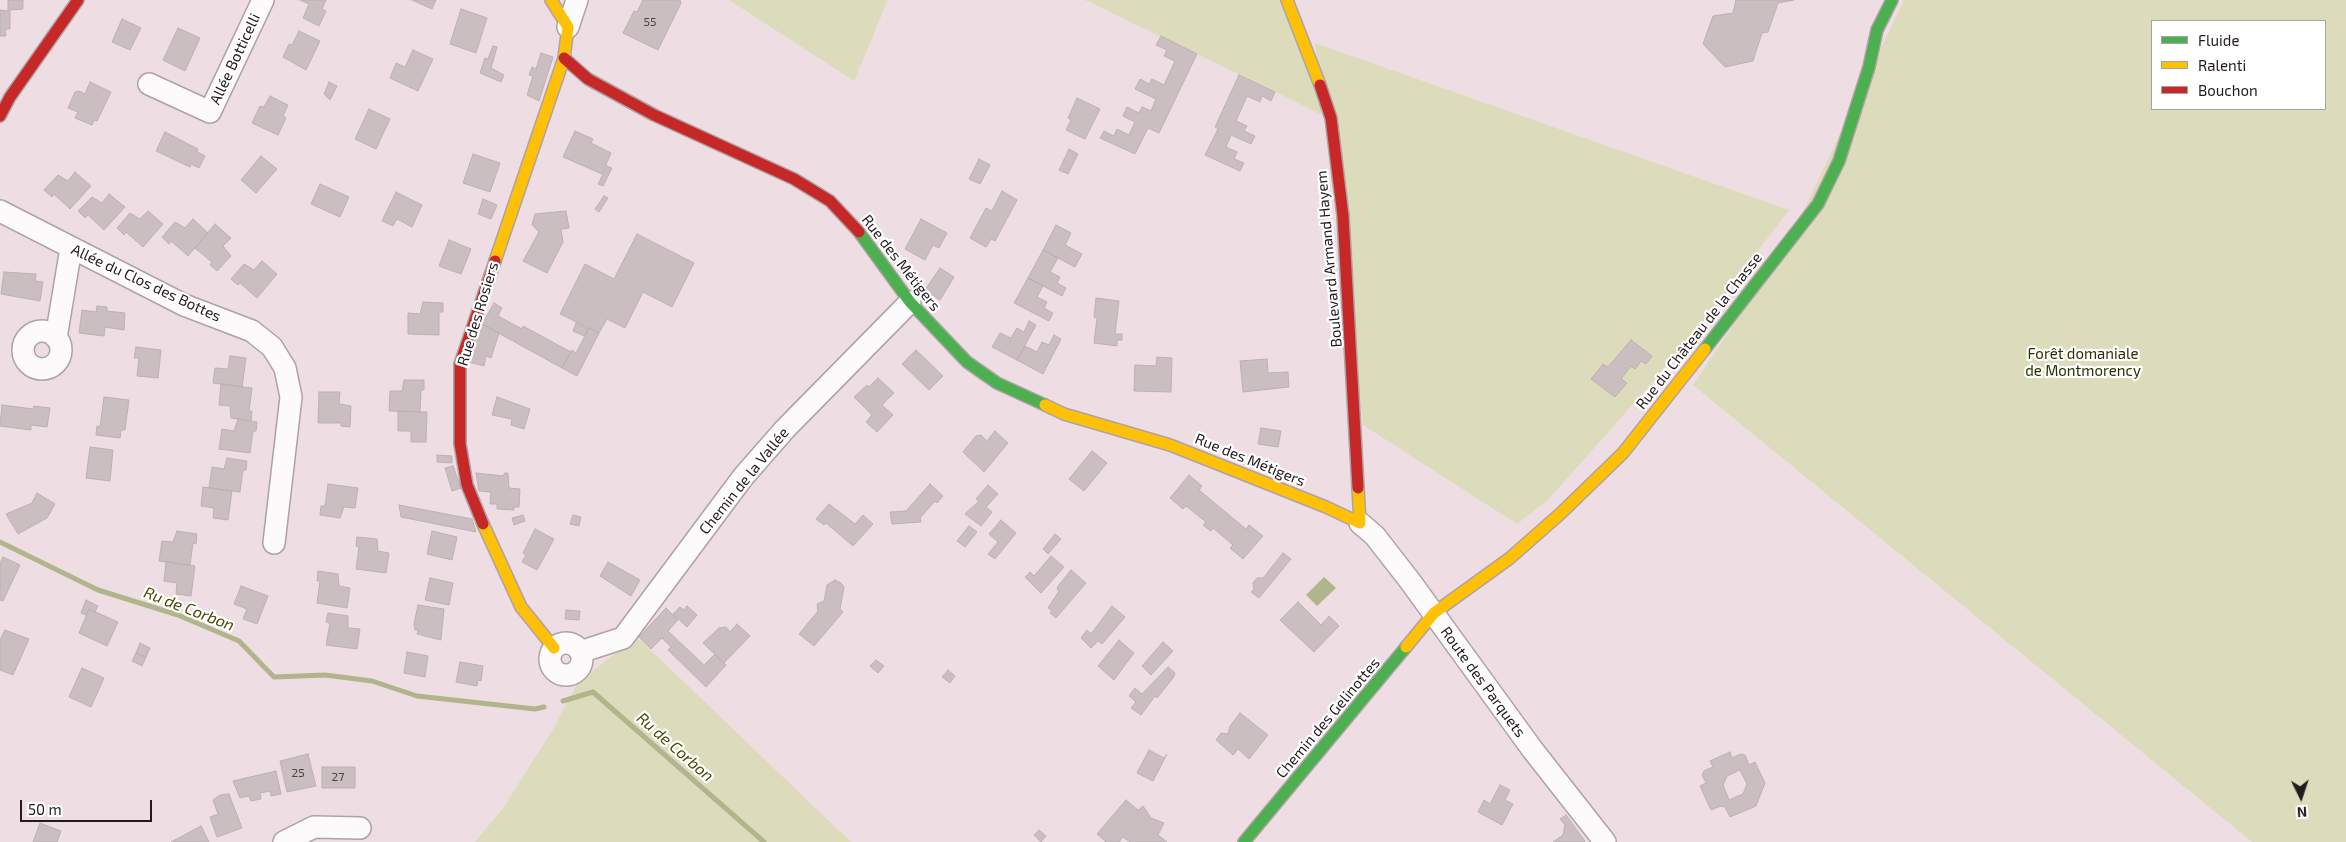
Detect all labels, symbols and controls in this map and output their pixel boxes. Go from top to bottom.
street label: Allée Botticelli [206,11,264,107]
house number: 55 [644,15,656,29]
legend [2151,20,2326,110]
text: Fluide [2198,31,2239,49]
text: Ralenti [2198,56,2246,74]
text: Bouchon [2198,81,2258,99]
street label: Boulevard Armand Hayem [1312,170,1346,348]
street label: Rue des Métigers [858,211,944,315]
street label: Allée du Clos des Bottes [68,240,224,326]
street label: Rue du Château de la Chasse [1632,249,1766,413]
street label: Rue des Rosiers [454,260,502,368]
park label: Forêt domaniale de Montmorency [2025,345,2141,380]
street label: Chemin de la Vallée [695,424,793,538]
street label: Rue des Métigers [1192,430,1308,490]
water label: Ru de Corbon [141,583,237,635]
street label: Route des Parquets [1437,623,1529,741]
street label: Chemin des Gelinottes [1272,654,1384,782]
water label: Ru de Corbon [633,708,717,786]
house number: 25 [291,766,305,780]
house number: 27 [332,770,344,784]
north arrow [2276,772,2326,822]
scale bar [22,790,155,822]
text: 50 m [28,800,62,818]
text: N [2296,804,2308,821]

